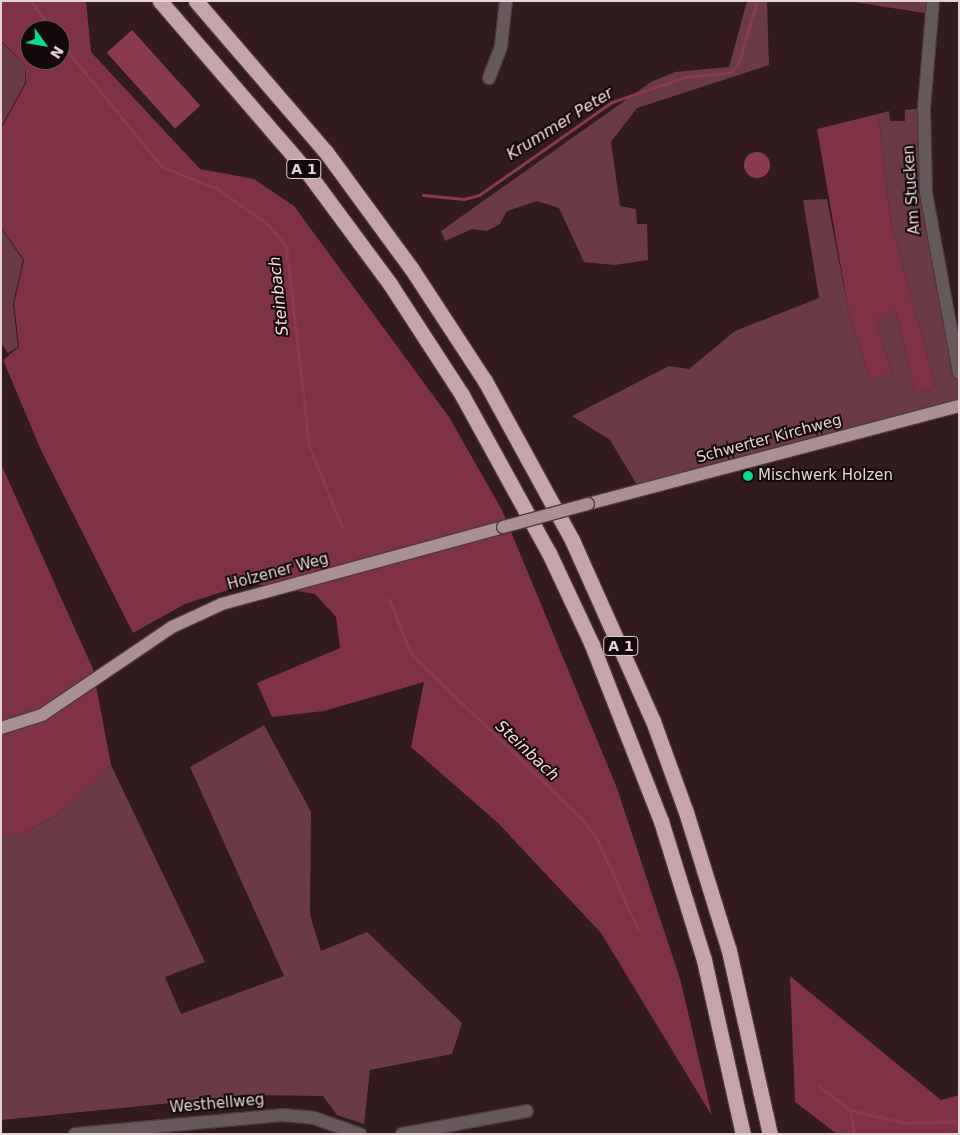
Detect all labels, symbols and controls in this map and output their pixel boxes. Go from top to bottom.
north arrow [20,20,70,70]
text: N [47,43,67,62]
water label: Krummer Peter [503,84,617,164]
street label: Am Stucken [900,145,924,235]
road number: A 1 [285,157,323,180]
water label: Steinbach [265,255,293,337]
street label: Schwerter Kirchweg [694,411,844,467]
place label: Mischwerk Holzen [758,467,893,485]
marker: Mischwerk Holzen [742,470,754,482]
street label: Holzener Weg [225,550,331,594]
road number: A 1 [602,634,640,658]
water label: Steinbach [491,717,563,785]
street label: Westhellweg [169,1091,265,1117]

